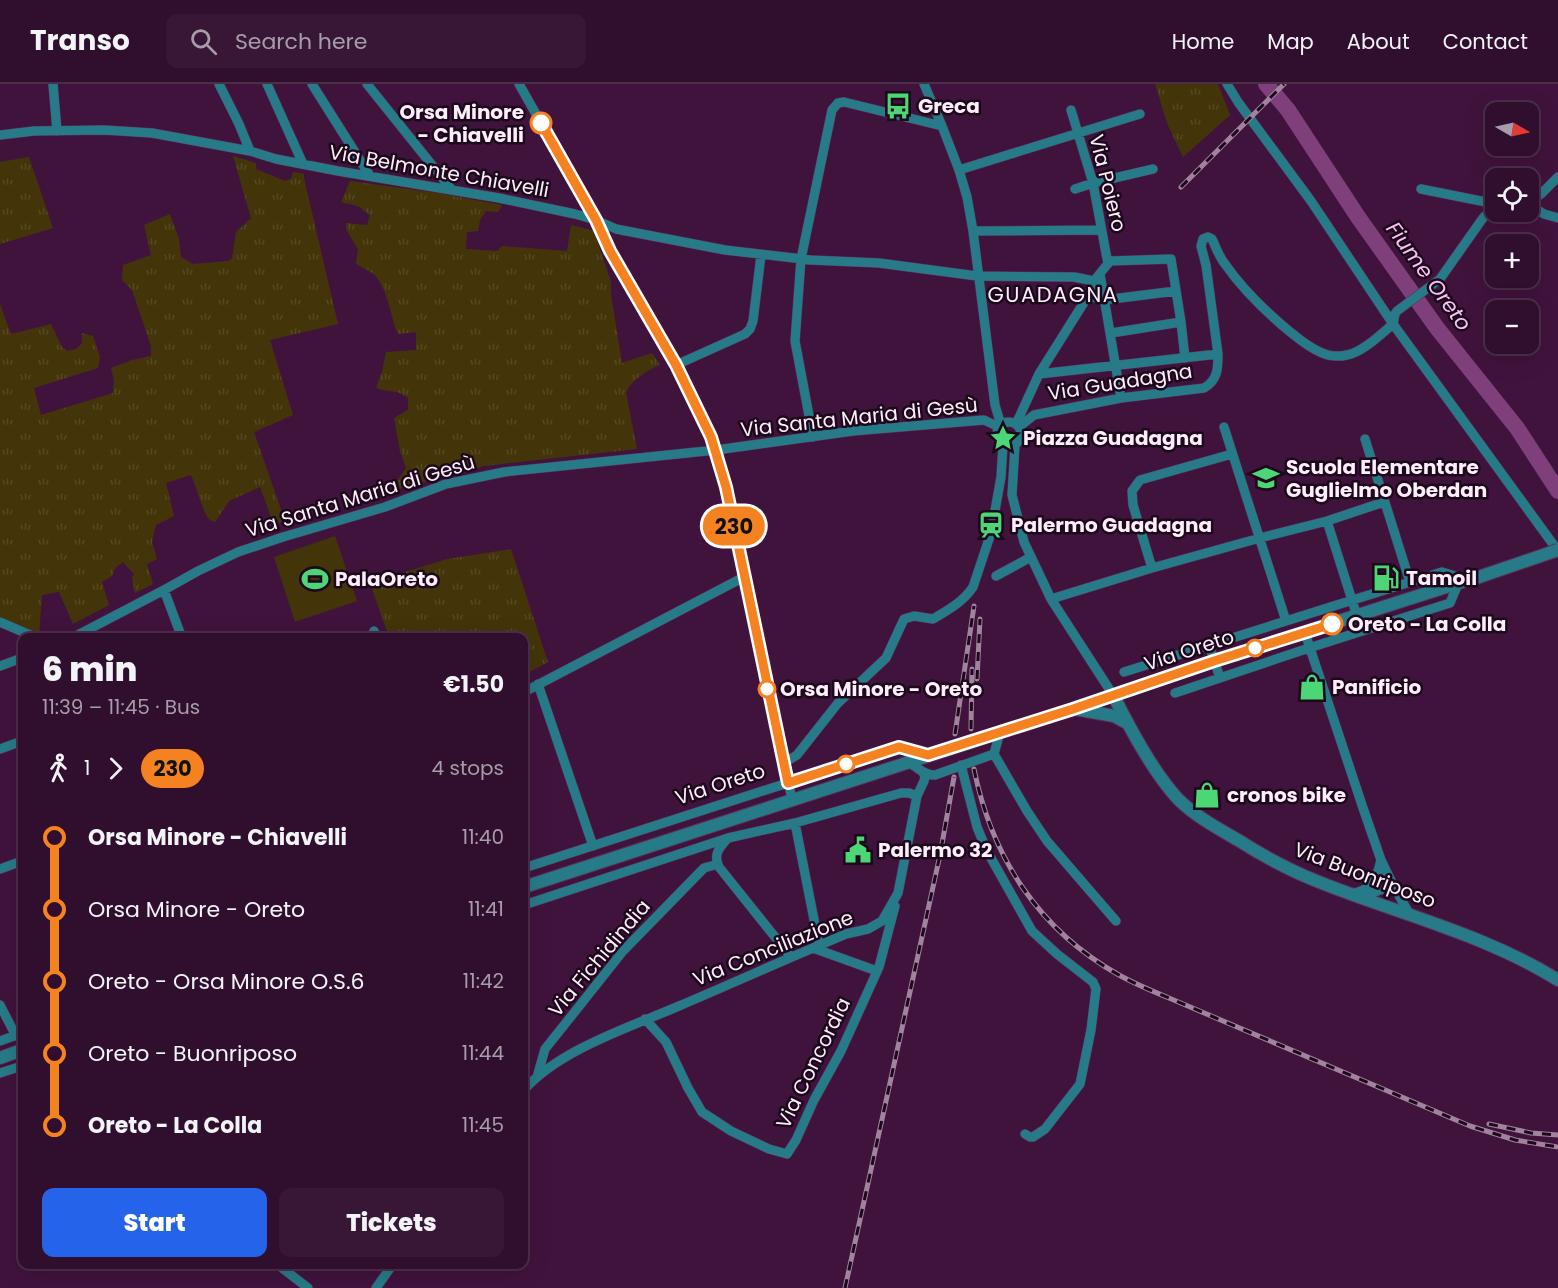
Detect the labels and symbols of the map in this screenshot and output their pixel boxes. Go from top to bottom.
bus stop icon: Greca [883,91,913,121]
place label: Greca [918,92,980,120]
place label: Orsa Minore - Chiavelli [399,98,524,149]
north arrow [1485,102,1539,156]
marker: Orsa Minore - Chiavelli [530,112,552,134]
street label: Via Poiero [1082,131,1134,235]
street label: Via Belmonte Chiavelli [327,138,551,204]
water label: Fiume Oreto [1379,215,1479,337]
district label: GUADAGNA [988,280,1118,309]
street label: Via Guadagna [1046,357,1194,407]
street label: Via Santa Maria di Gesù [739,391,979,443]
place icon: Piazza Guadagna [988,423,1018,453]
place label: Piazza Guadagna [1023,424,1203,452]
street label: Via Santa Maria di Gesù [242,448,478,544]
place label: Scuola Elementare Guglielmo Oberdan [1286,453,1487,504]
school or university icon: Scuola Elementare Guglielmo Oberdan [1251,463,1281,493]
line badge: 230 [700,506,768,546]
station icon: Palermo Guadagna [976,510,1006,540]
place label: Palermo Guadagna [1011,511,1212,539]
fuel station icon: Tamoil [1371,563,1401,593]
sports icon: PalaOreto [300,564,330,594]
place label: Tamoil [1406,564,1477,592]
place label: PalaOreto [335,565,438,593]
place label: Oreto - La Colla [1348,610,1506,638]
marker: Oreto - La Colla [1321,613,1343,635]
street label: Via Oreto [1140,622,1238,678]
unlabelled marker [1246,639,1264,657]
shop icon: Panificio [1297,672,1327,702]
place label: Panificio [1332,673,1422,701]
place label: Orsa Minore - Oreto [780,675,982,703]
marker: Orsa Minore - Oreto [758,680,776,698]
unlabelled marker [837,755,855,773]
street label: Via Oreto [671,756,769,812]
shop icon: cronos bike [1192,780,1222,810]
place label: cronos bike [1227,781,1346,809]
public building icon: Palermo 32 [843,835,873,865]
street label: Via Buonriposo [1290,835,1440,915]
place label: Palermo 32 [878,836,993,864]
street label: Via Fichidindia [542,893,656,1023]
street label: Via Conciliazione [689,903,857,993]
street label: Via Concordia [769,993,857,1133]

